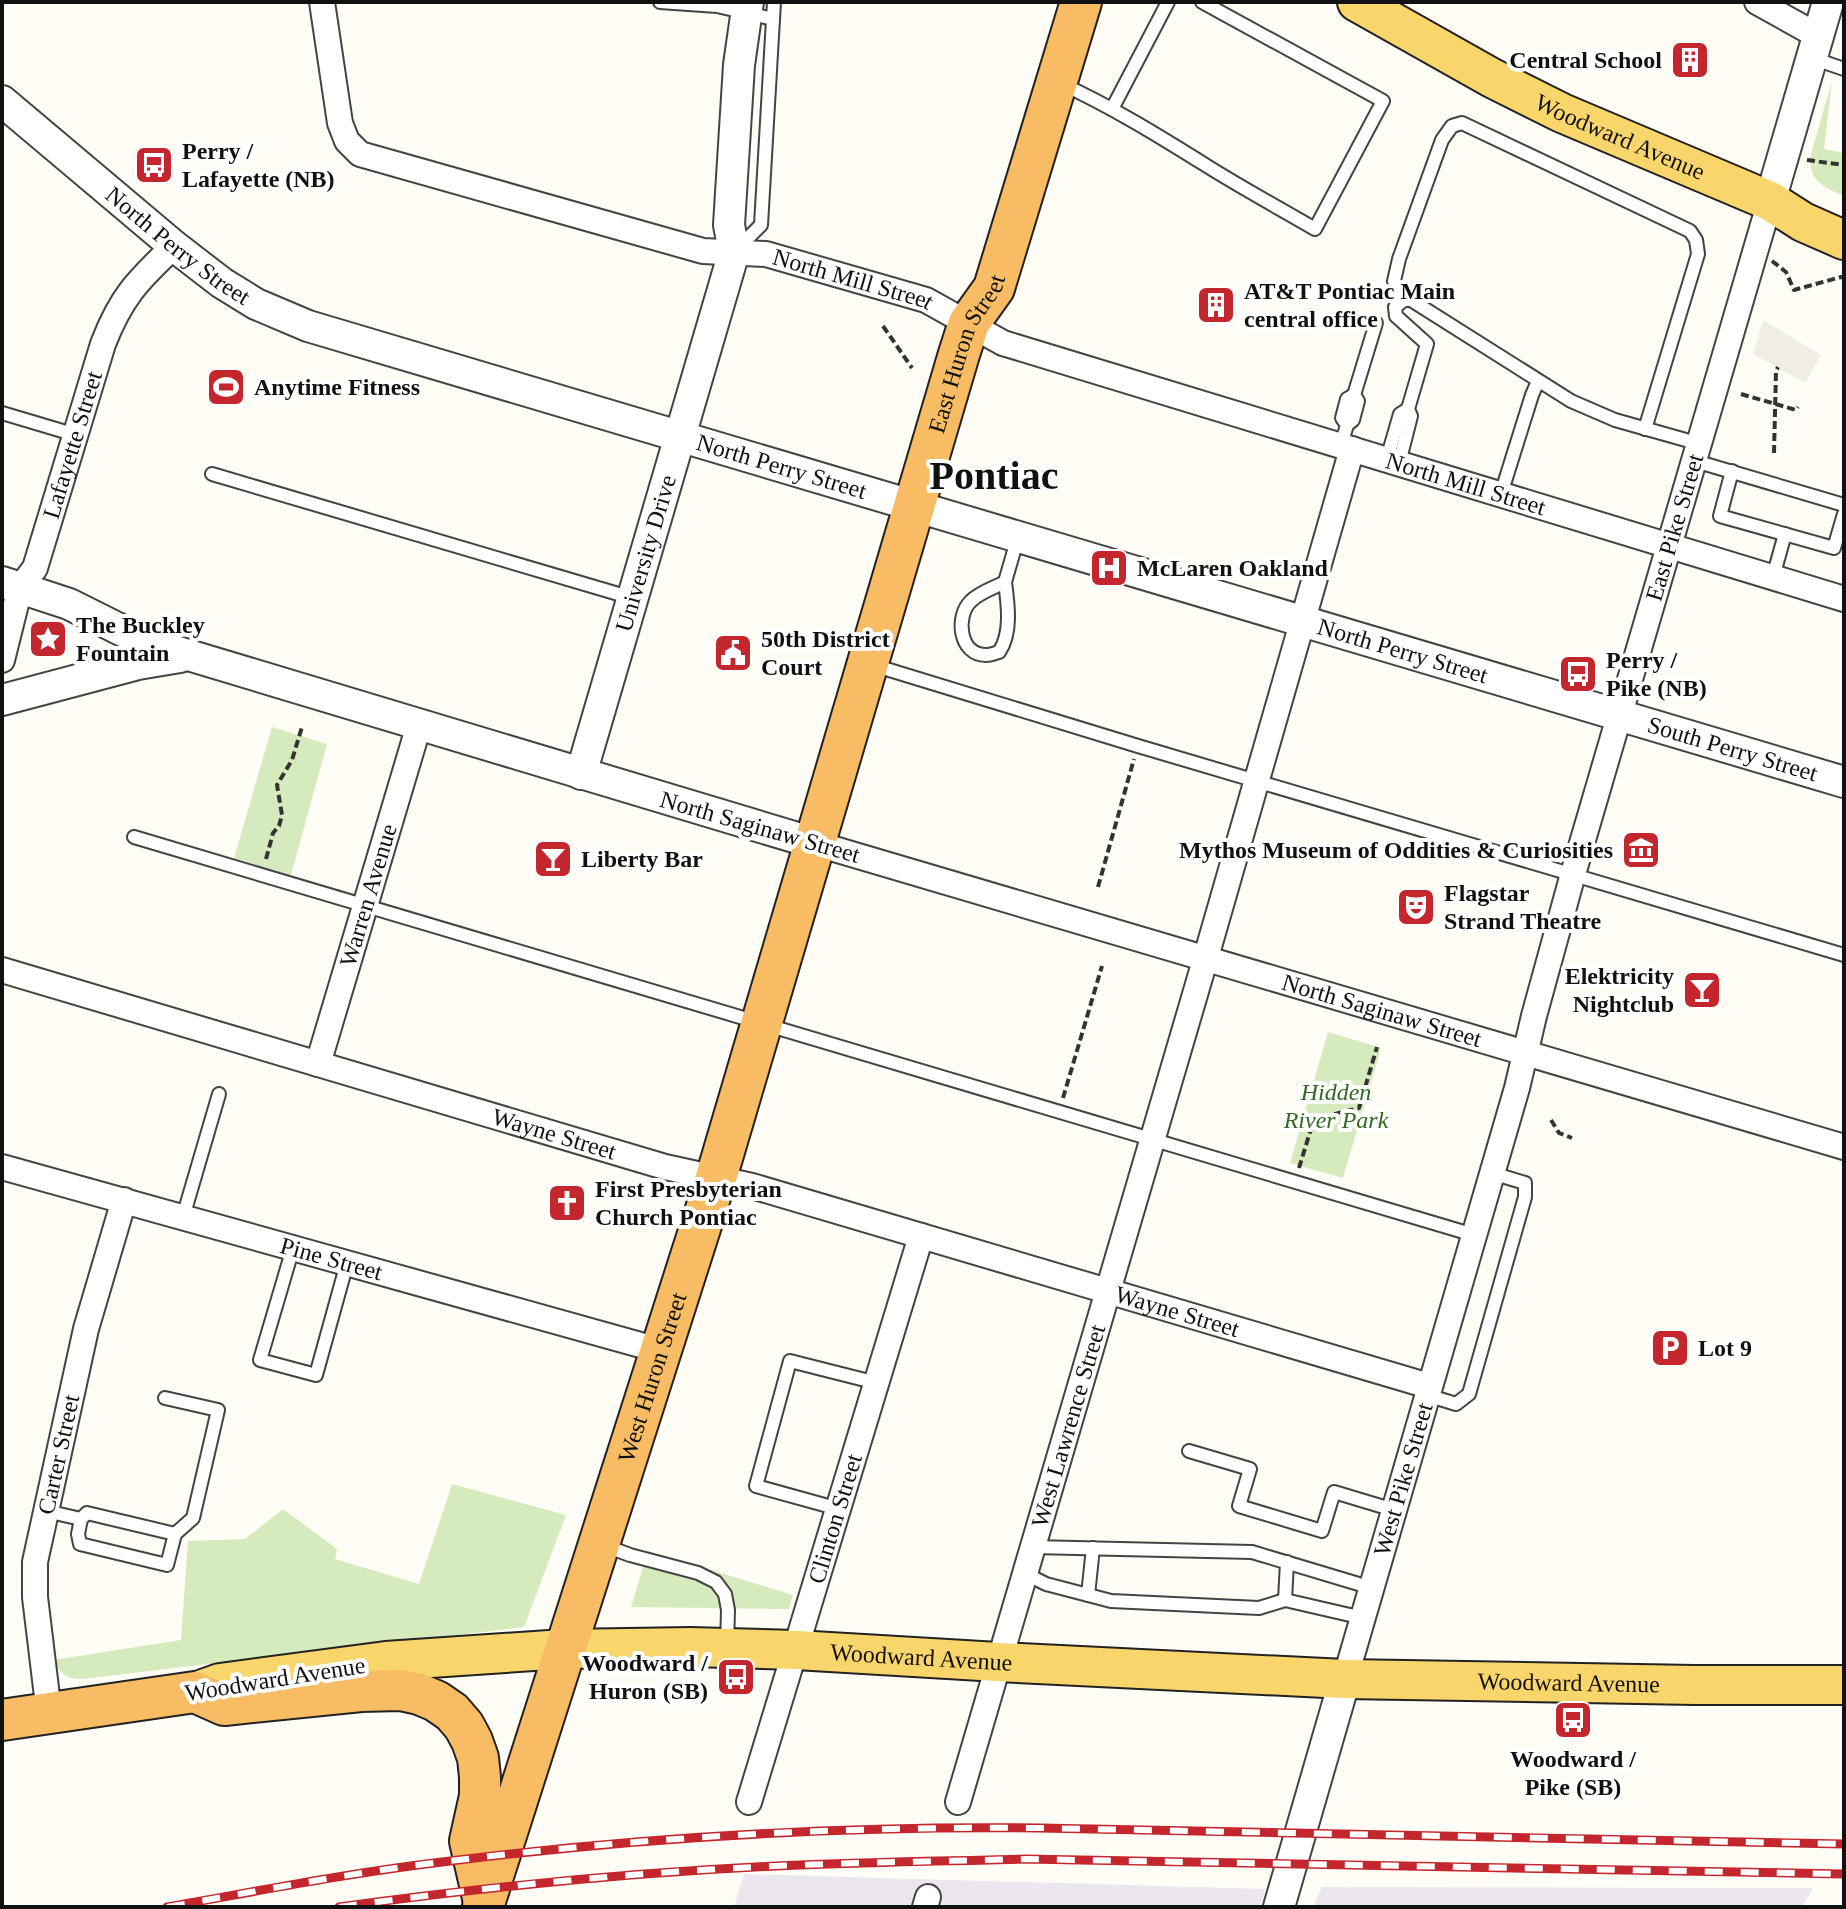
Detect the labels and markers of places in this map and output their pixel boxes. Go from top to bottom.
building icon: Central School [1669,39,1711,81]
place label: Central School [1509,47,1662,73]
place label: Perry / Lafayette (NB) [182,138,335,192]
bus stop icon: Perry / Lafayette (NB) [133,144,175,186]
place label: AT&T Pontiac Main central office [1244,278,1455,332]
building icon: AT&T Pontiac Main central office [1195,284,1237,326]
sports icon: Anytime Fitness [205,366,247,408]
place label: Anytime Fitness [254,374,420,400]
hospital icon: McLaren Oakland [1088,547,1130,589]
place label: McLaren Oakland [1137,555,1329,581]
place label: The Buckley Fountain [76,612,205,666]
place icon: The Buckley Fountain [27,618,69,660]
place label: 50th District Court [761,626,890,680]
public building icon: 50th District Court [712,632,754,674]
place label: Perry / Pike (NB) [1606,647,1707,701]
bus stop icon: Perry / Pike (NB) [1557,653,1599,695]
museum icon: Mythos Museum of Oddities & Curiosities [1620,829,1662,871]
place label: Mythos Museum of Oddities & Curiosities [1179,837,1613,863]
bar icon: Liberty Bar [532,838,574,880]
place label: Liberty Bar [581,846,703,872]
place label: Flagstar Strand Theatre [1444,880,1601,934]
theatre icon: Flagstar Strand Theatre [1395,886,1437,928]
place label: Elektricity Nightclub [1565,963,1674,1017]
bar icon: Elektricity Nightclub [1681,969,1723,1011]
place label: First Presbyterian Church Pontiac [595,1176,782,1230]
church icon: First Presbyterian Church Pontiac [546,1182,588,1224]
parking icon: Lot 9 [1649,1327,1691,1369]
place label: Lot 9 [1698,1335,1752,1361]
place label: Woodward / Huron (SB) [582,1650,708,1704]
bus stop icon: Woodward / Huron (SB) [715,1656,757,1698]
bus stop icon: Woodward / Pike (SB) [1552,1699,1594,1741]
place label: Woodward / Pike (SB) [1510,1746,1636,1800]

